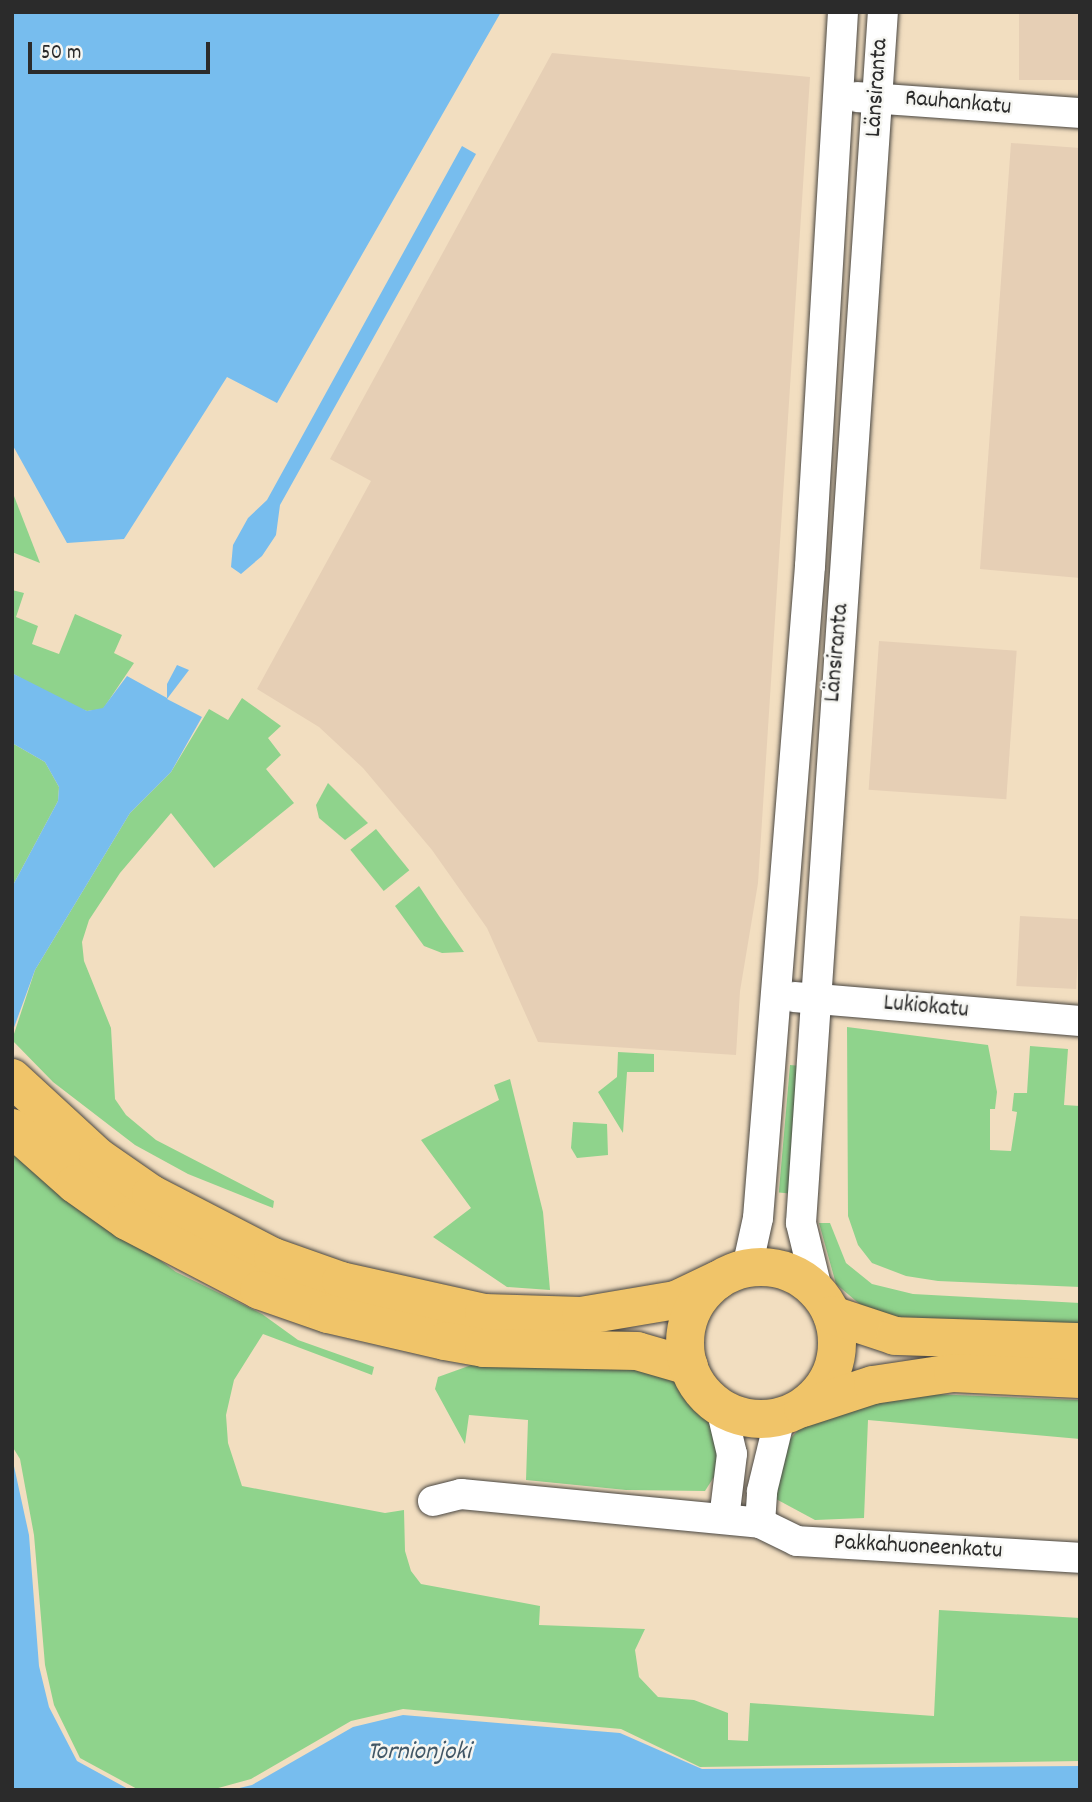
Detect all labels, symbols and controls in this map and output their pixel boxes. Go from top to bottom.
scale bar [32,28,214,72]
street label: Länsiranta [860,38,896,138]
text: 50 m [41,39,81,69]
street label: Rauhankatu [903,85,1013,123]
street label: Länsiranta [819,603,857,703]
street label: Lukiokatu [882,990,970,1026]
street label: Pakkahuoneenkatu [833,1529,1003,1567]
water label: Tornionjoki [367,1737,471,1769]

